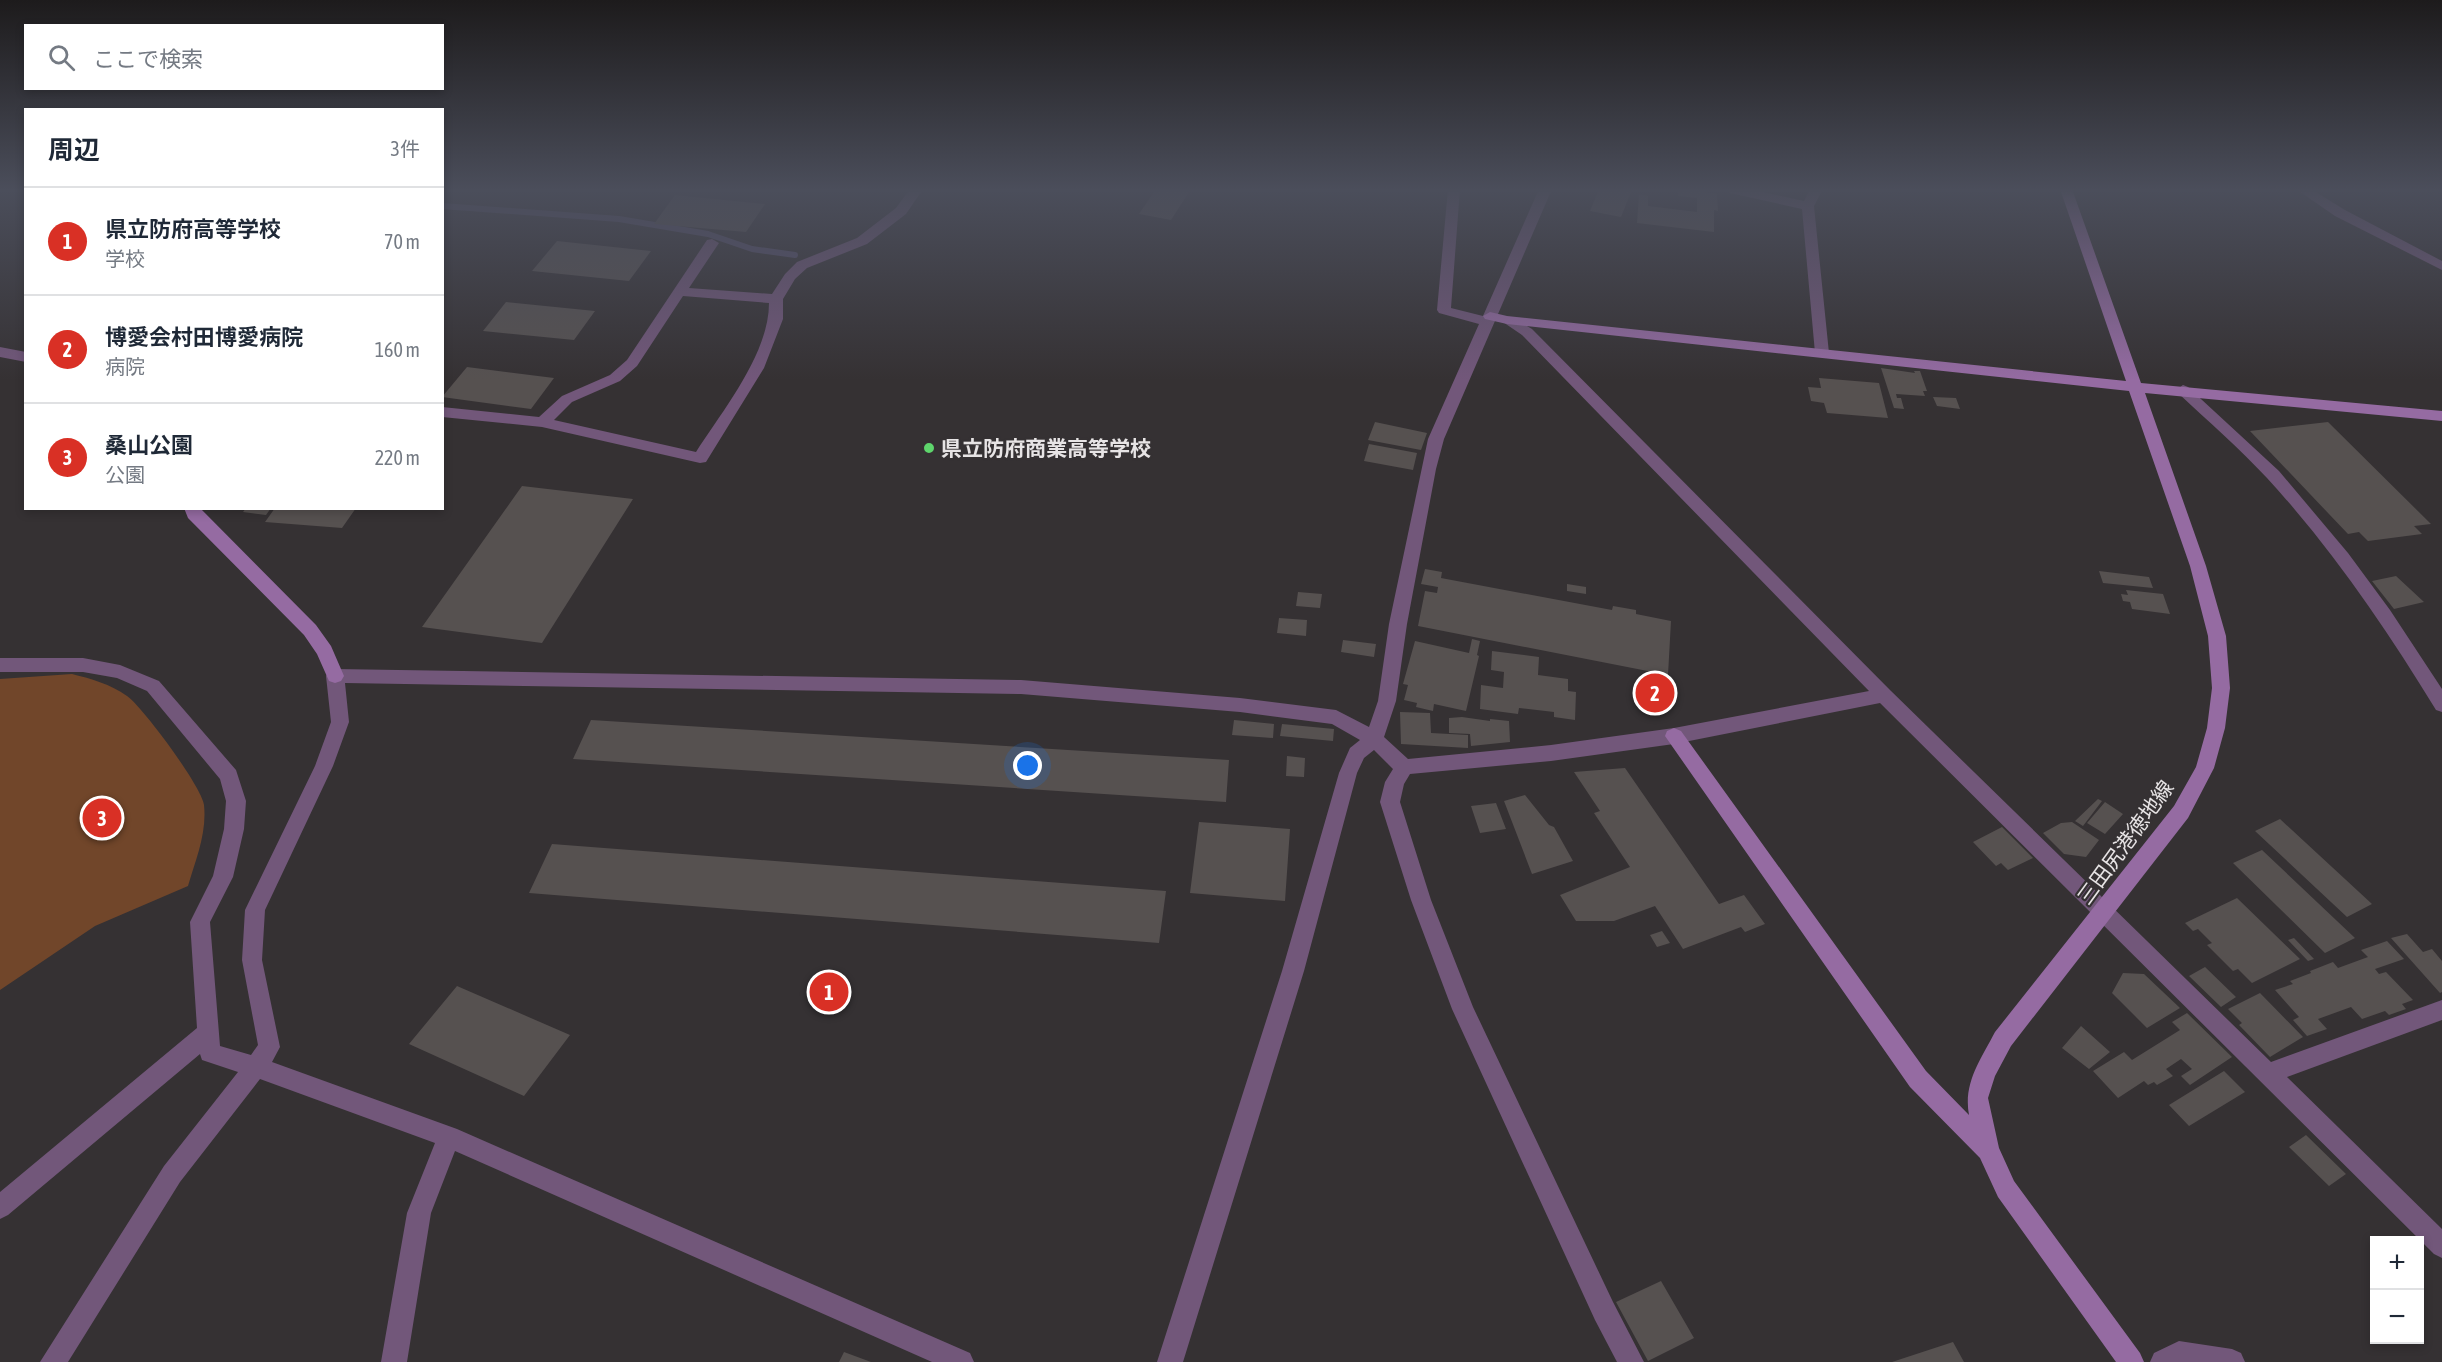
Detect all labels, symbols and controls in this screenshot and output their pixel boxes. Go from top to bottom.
search box [24,24,444,90]
icon: search [45,41,78,74]
text: ここで検索 [93,46,203,72]
text: 周辺 [48,135,100,165]
text: 3件 [391,137,420,160]
text: 県立防府高等学校 [105,216,281,242]
text: 1 [63,230,72,253]
text: 70 m [384,230,420,253]
text: 学校 [105,247,145,270]
text: 博愛会村田博愛病院 [105,324,303,350]
text: 2 [63,338,72,361]
text: 160 m [375,338,420,361]
text: 病院 [105,355,145,378]
text: 桑山公園 [105,432,193,458]
place label: 県立防府商業高等学校 [941,436,1151,460]
marker: 県立防府商業高等学校 [922,441,936,455]
text: 3 [63,446,72,469]
text: 220 m [375,446,420,469]
text: 公園 [105,463,145,486]
pin: 2 [1636,670,1674,716]
your location [1013,751,1042,780]
street label: 三田尻港徳地線 [2072,775,2178,909]
pin: 3 [82,796,122,840]
pin: 1 [810,970,848,1014]
map controls [2370,1236,2424,1344]
button: + [2370,1236,2424,1290]
button: − [2370,1290,2424,1344]

